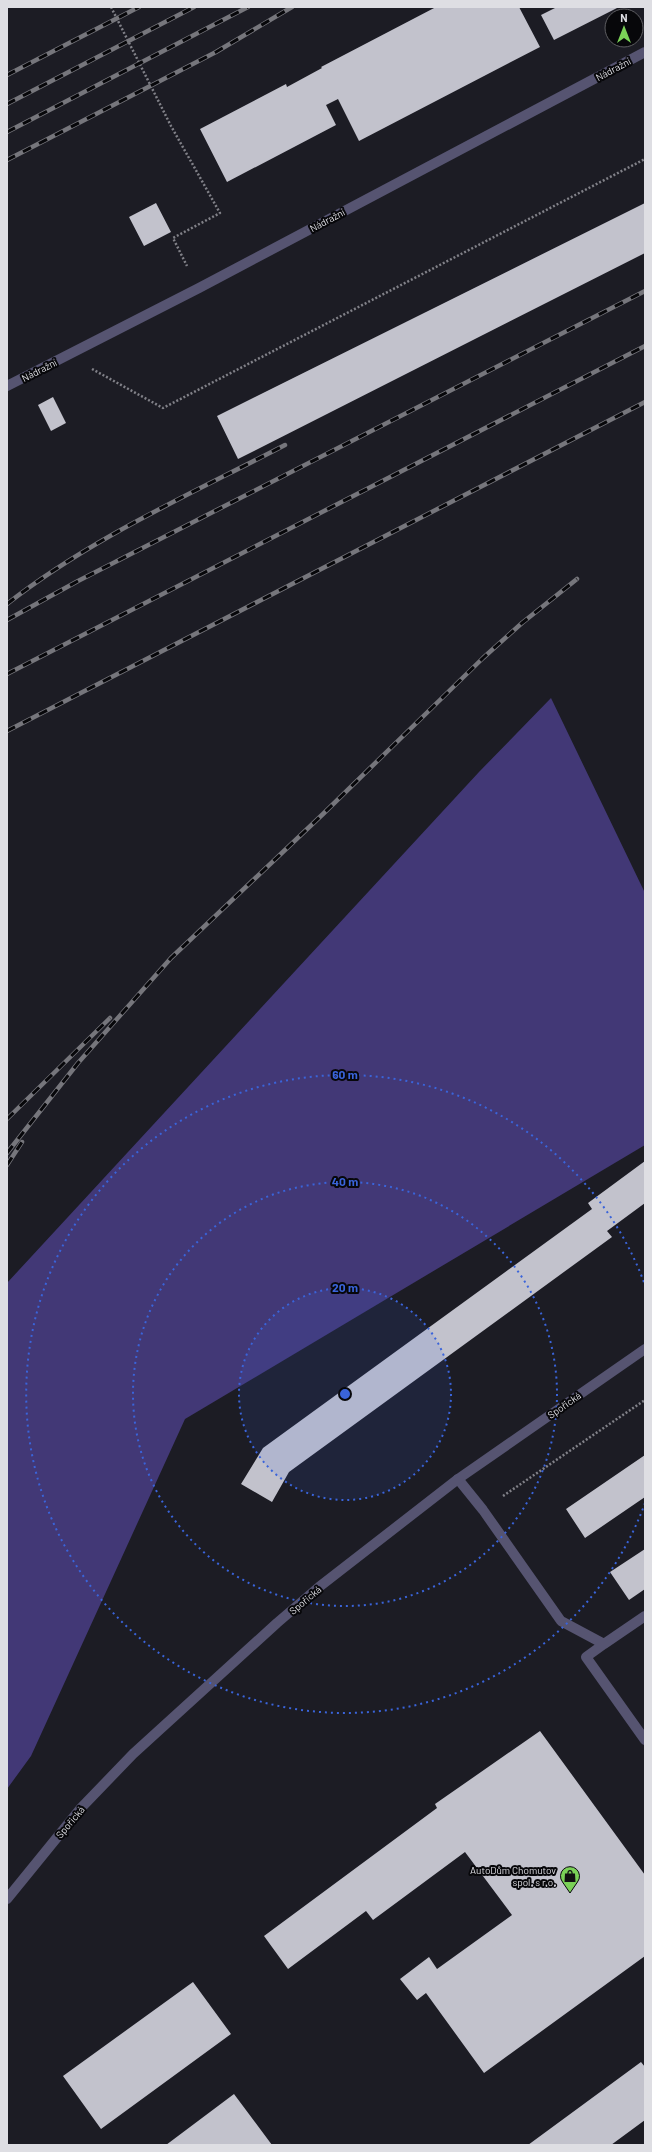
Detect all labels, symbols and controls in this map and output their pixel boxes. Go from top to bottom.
north arrow [604,8,644,48]
text: N [620,11,628,24]
street label: Nádražní [593,55,633,83]
street label: Nádražní [307,206,347,234]
street label: Nádražní [19,356,59,384]
text: 60 m [332,1067,358,1081]
text: 40 m [332,1174,358,1188]
text: 20 m [332,1280,358,1294]
centre of rings [338,1387,352,1401]
street label: Spořická [545,1389,583,1421]
street label: Spořická [287,1583,323,1617]
street label: Spořická [53,1804,87,1840]
place label: AutoDům Chomutov spol. s r.o. [470,1864,556,1888]
shop icon: AutoDům Chomutov spol. s r.o. [559,1865,581,1893]

